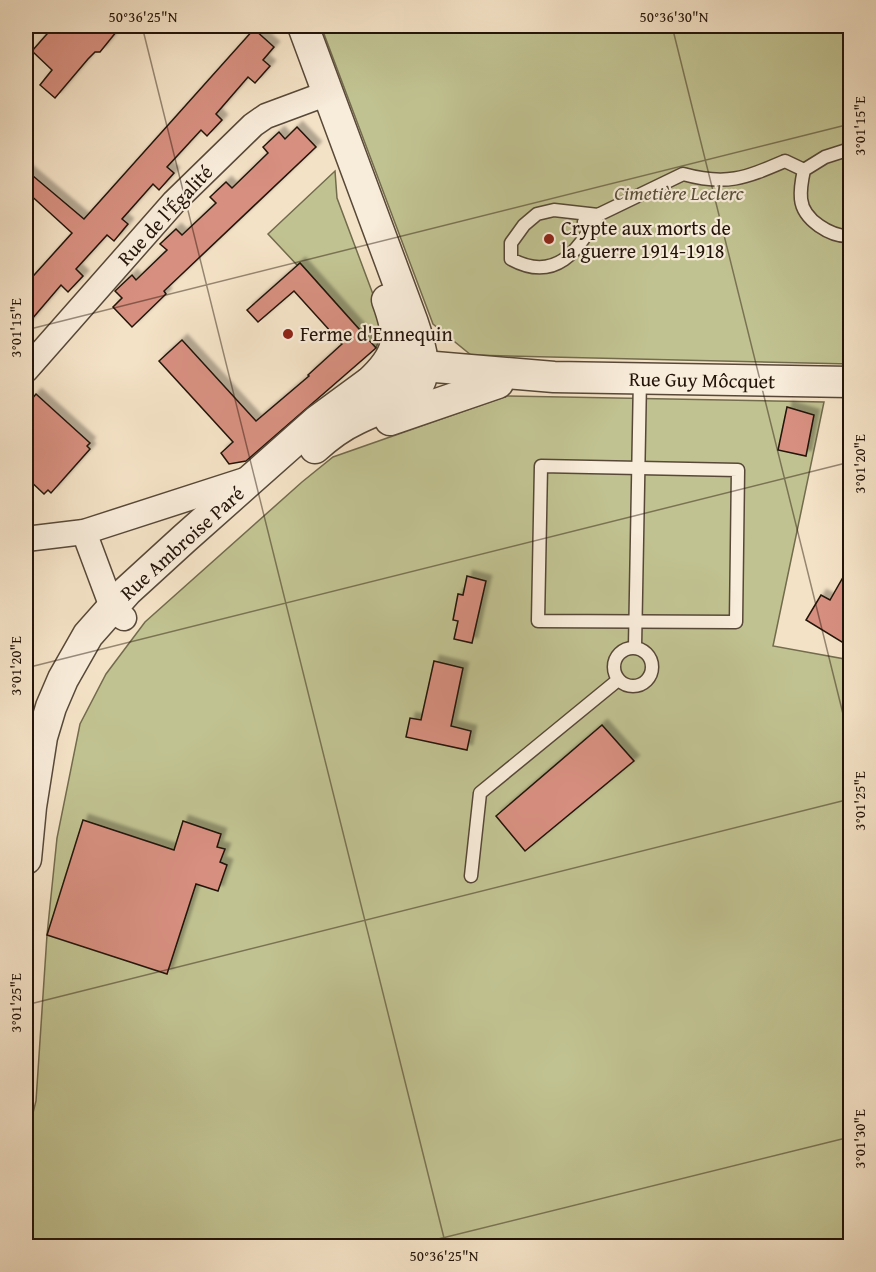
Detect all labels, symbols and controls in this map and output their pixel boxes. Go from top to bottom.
text: 50°36'25"N [109,6,178,27]
text: 50°36'30"N [640,6,709,27]
text: 3°01'15"E [849,96,870,156]
street label: Rue de l'Égalité [110,158,219,272]
park label: Cimetière Leclerc [614,178,745,207]
place label: Crypte aux morts de la guerre 1914-1918 [561,213,731,265]
marker: Crypte aux morts de la guerre 1914-1918 [542,232,556,246]
text: 3°01'15"E [5,298,26,358]
place label: Ferme d'Ennequin [300,319,453,348]
marker: Ferme d'Ennequin [281,327,295,341]
street label: Rue Guy Môcquet [629,364,775,395]
text: 3°01'20"E [849,434,870,494]
street label: Rue Ambroise Paré [113,479,250,606]
text: 3°01'20"E [5,636,26,696]
text: 3°01'25"E [849,771,870,831]
text: 3°01'25"E [5,973,26,1033]
text: 3°01'30"E [849,1109,870,1169]
text: 50°36'25"N [410,1245,479,1266]

